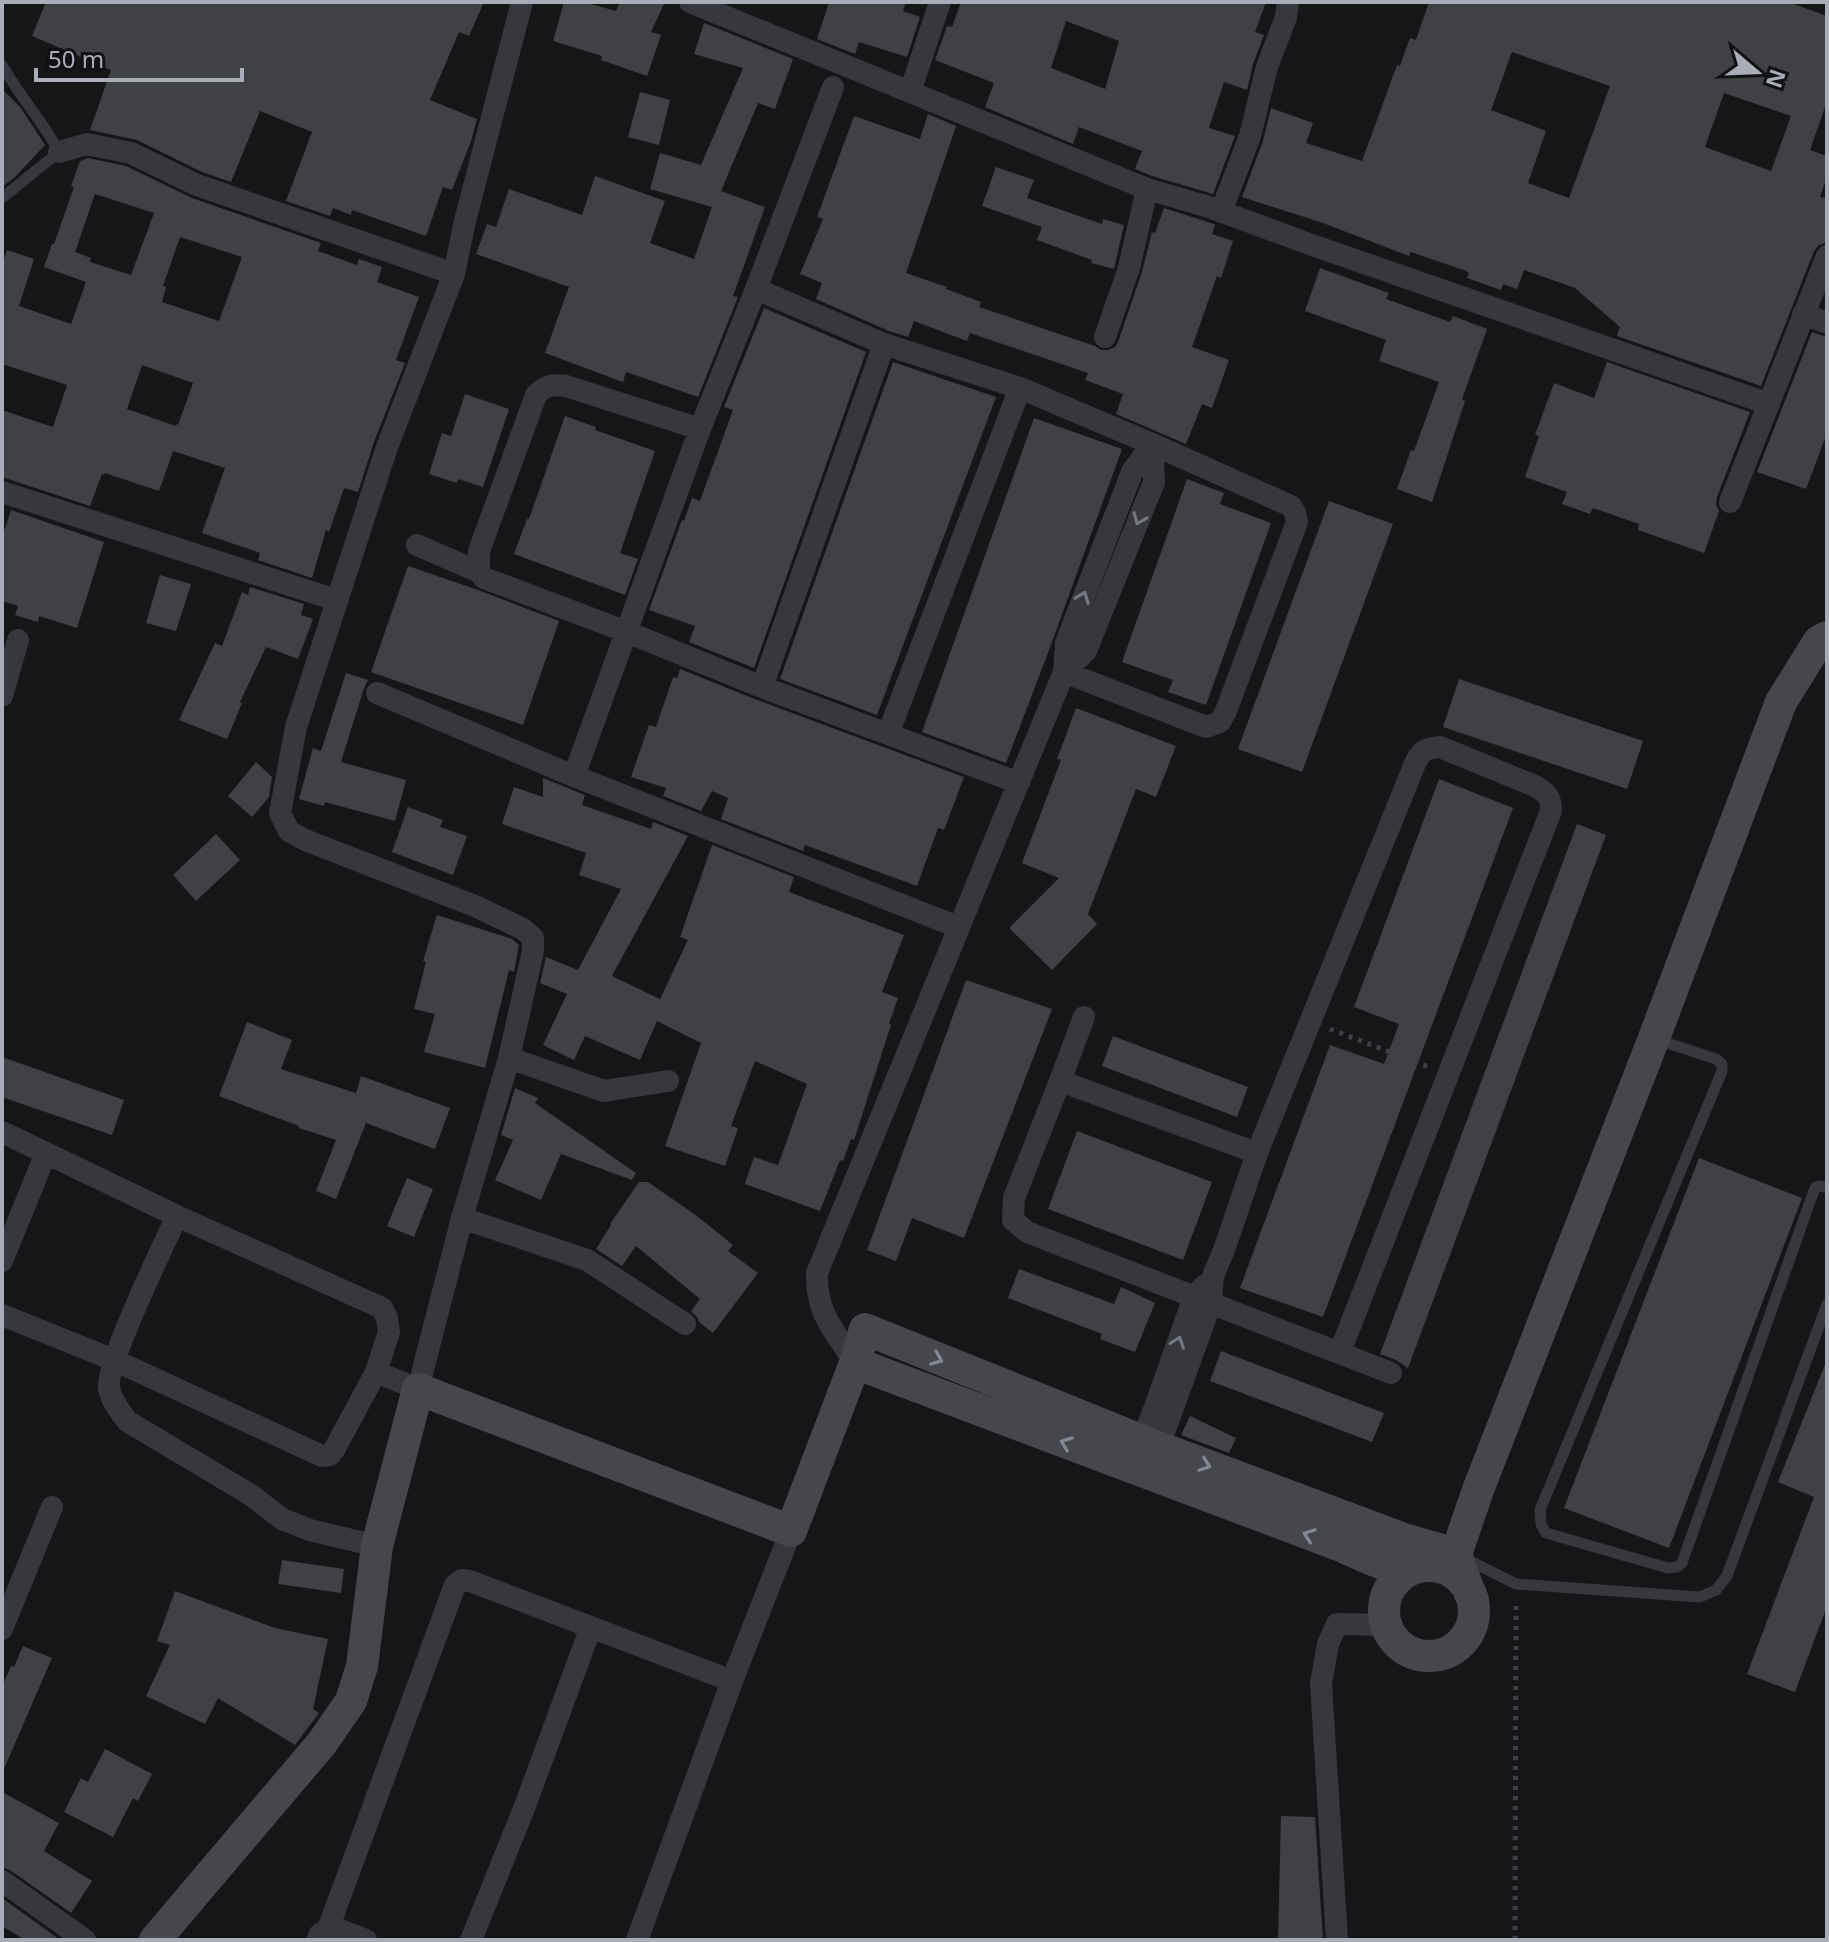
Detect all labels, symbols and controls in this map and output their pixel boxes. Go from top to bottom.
scale bar [36,32,242,82]
north arrow [1717,32,1797,112]
text: 50 m [48,42,104,75]
text: N [1760,65,1794,92]
one-way arrow [1132,511,1149,525]
one-way arrow [1073,591,1090,605]
one-way arrow [1168,1336,1184,1350]
one-way arrow [929,1349,943,1365]
one-way arrow [1060,1436,1074,1453]
one-way arrow [1197,1455,1211,1472]
one-way arrow [1303,1528,1317,1545]

